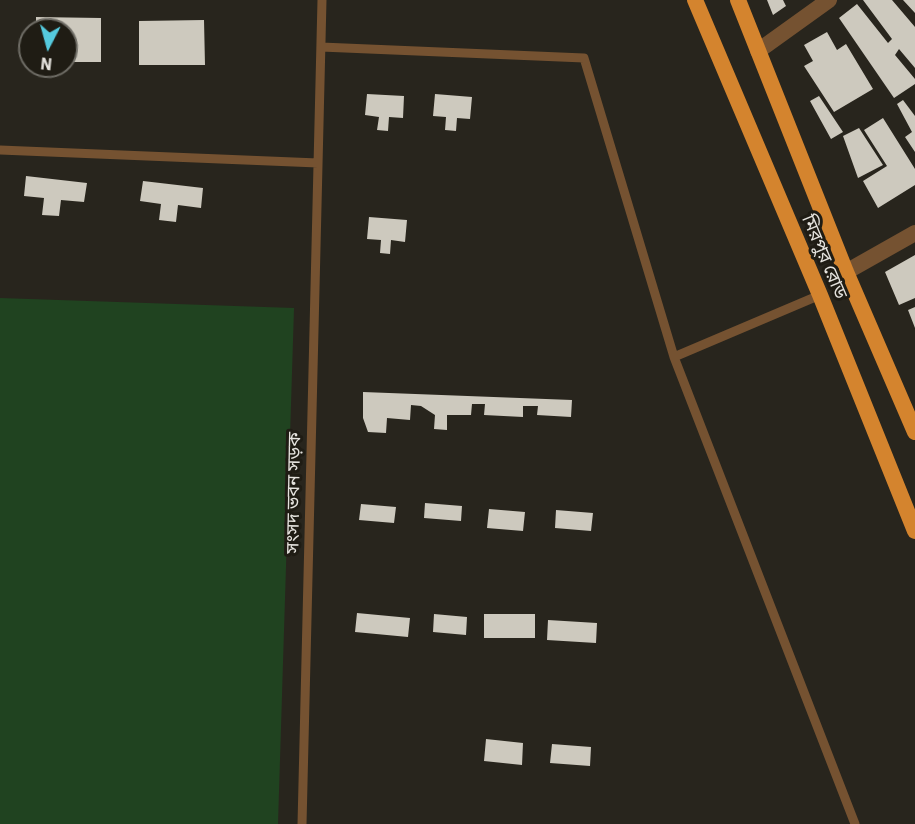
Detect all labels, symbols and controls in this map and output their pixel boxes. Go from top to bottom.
north arrow [18,18,78,78]
text: N [40,53,53,74]
street label: মিরপুর রোড [797,212,851,302]
street label: সংসদ ভবন সড়ক [282,432,306,554]

